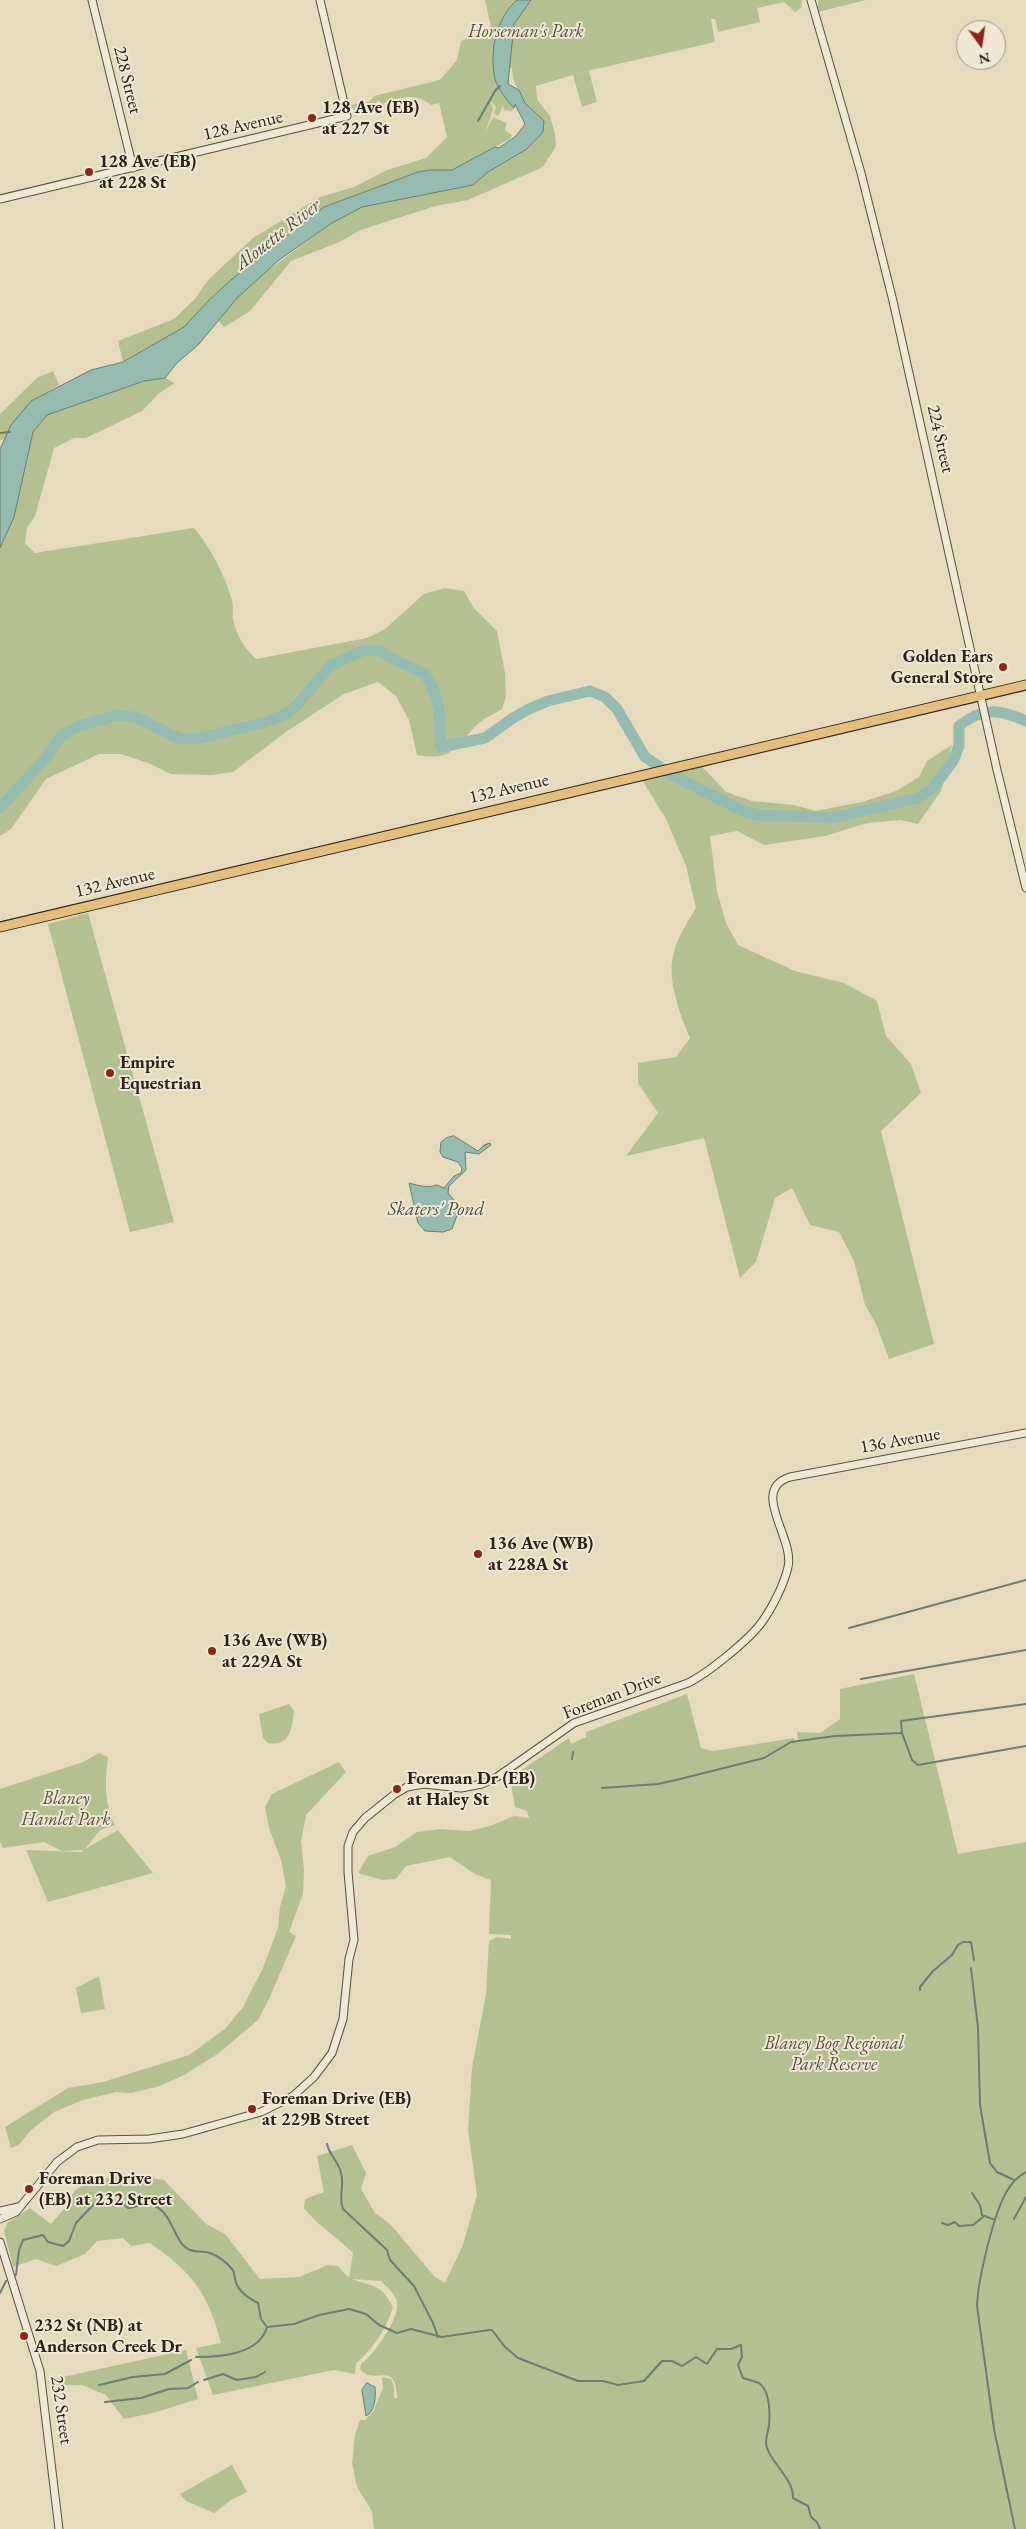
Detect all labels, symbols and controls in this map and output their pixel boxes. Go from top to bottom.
north arrow [956,20,1006,70]
park label: Horseman's Park [468,21,584,43]
street label: 228 Street [108,44,146,116]
text: N [977,48,992,69]
place label: 128 Ave (EB) at 227 St [322,97,419,140]
street label: 128 Avenue [201,106,285,146]
marker: 128 Ave (EB) at 227 St [306,112,318,124]
place label: 128 Ave (EB) at 228 St [99,151,196,193]
marker: 128 Ave (EB) at 228 St [83,166,95,178]
water label: Alouette River [231,194,325,276]
street label: 224 Street [922,403,958,475]
place label: Golden Ears General Store [891,646,993,689]
marker: Golden Ears General Store [997,661,1009,673]
street label: 132 Avenue [467,769,551,809]
street label: 132 Avenue [73,863,157,903]
place label: Empire Equestrian [120,1052,201,1094]
marker: Empire Equestrian [104,1067,116,1079]
water label: Skaters' Pond [388,1199,484,1221]
street label: 136 Avenue [858,1423,942,1459]
place label: 136 Ave (WB) at 228A St [488,1533,593,1576]
marker: 136 Ave (WB) at 228A St [472,1548,484,1560]
place label: 136 Ave (WB) at 229A St [222,1630,327,1672]
marker: 136 Ave (WB) at 229A St [206,1645,218,1657]
street label: Foreman Drive [560,1667,664,1725]
place label: Foreman Dr (EB) at Haley St [407,1768,535,1810]
marker: Foreman Dr (EB) at Haley St [391,1783,403,1795]
park label: Blaney Hamlet Park [22,1788,110,1830]
park label: Blaney Bog Regional Park Reserve [764,2033,904,2076]
place label: Foreman Drive (EB) at 229B Street [262,2088,411,2130]
marker: Foreman Drive (EB) at 229B Street [246,2103,258,2115]
place label: Foreman Drive (EB) at 232 Street [39,2168,172,2210]
marker: Foreman Drive (EB) at 232 Street [23,2183,35,2195]
place label: 232 St (NB) at Anderson Creek Dr [34,2315,182,2358]
marker: 232 St (NB) at Anderson Creek Dr [18,2330,30,2342]
street label: 232 Street [45,2374,77,2446]

